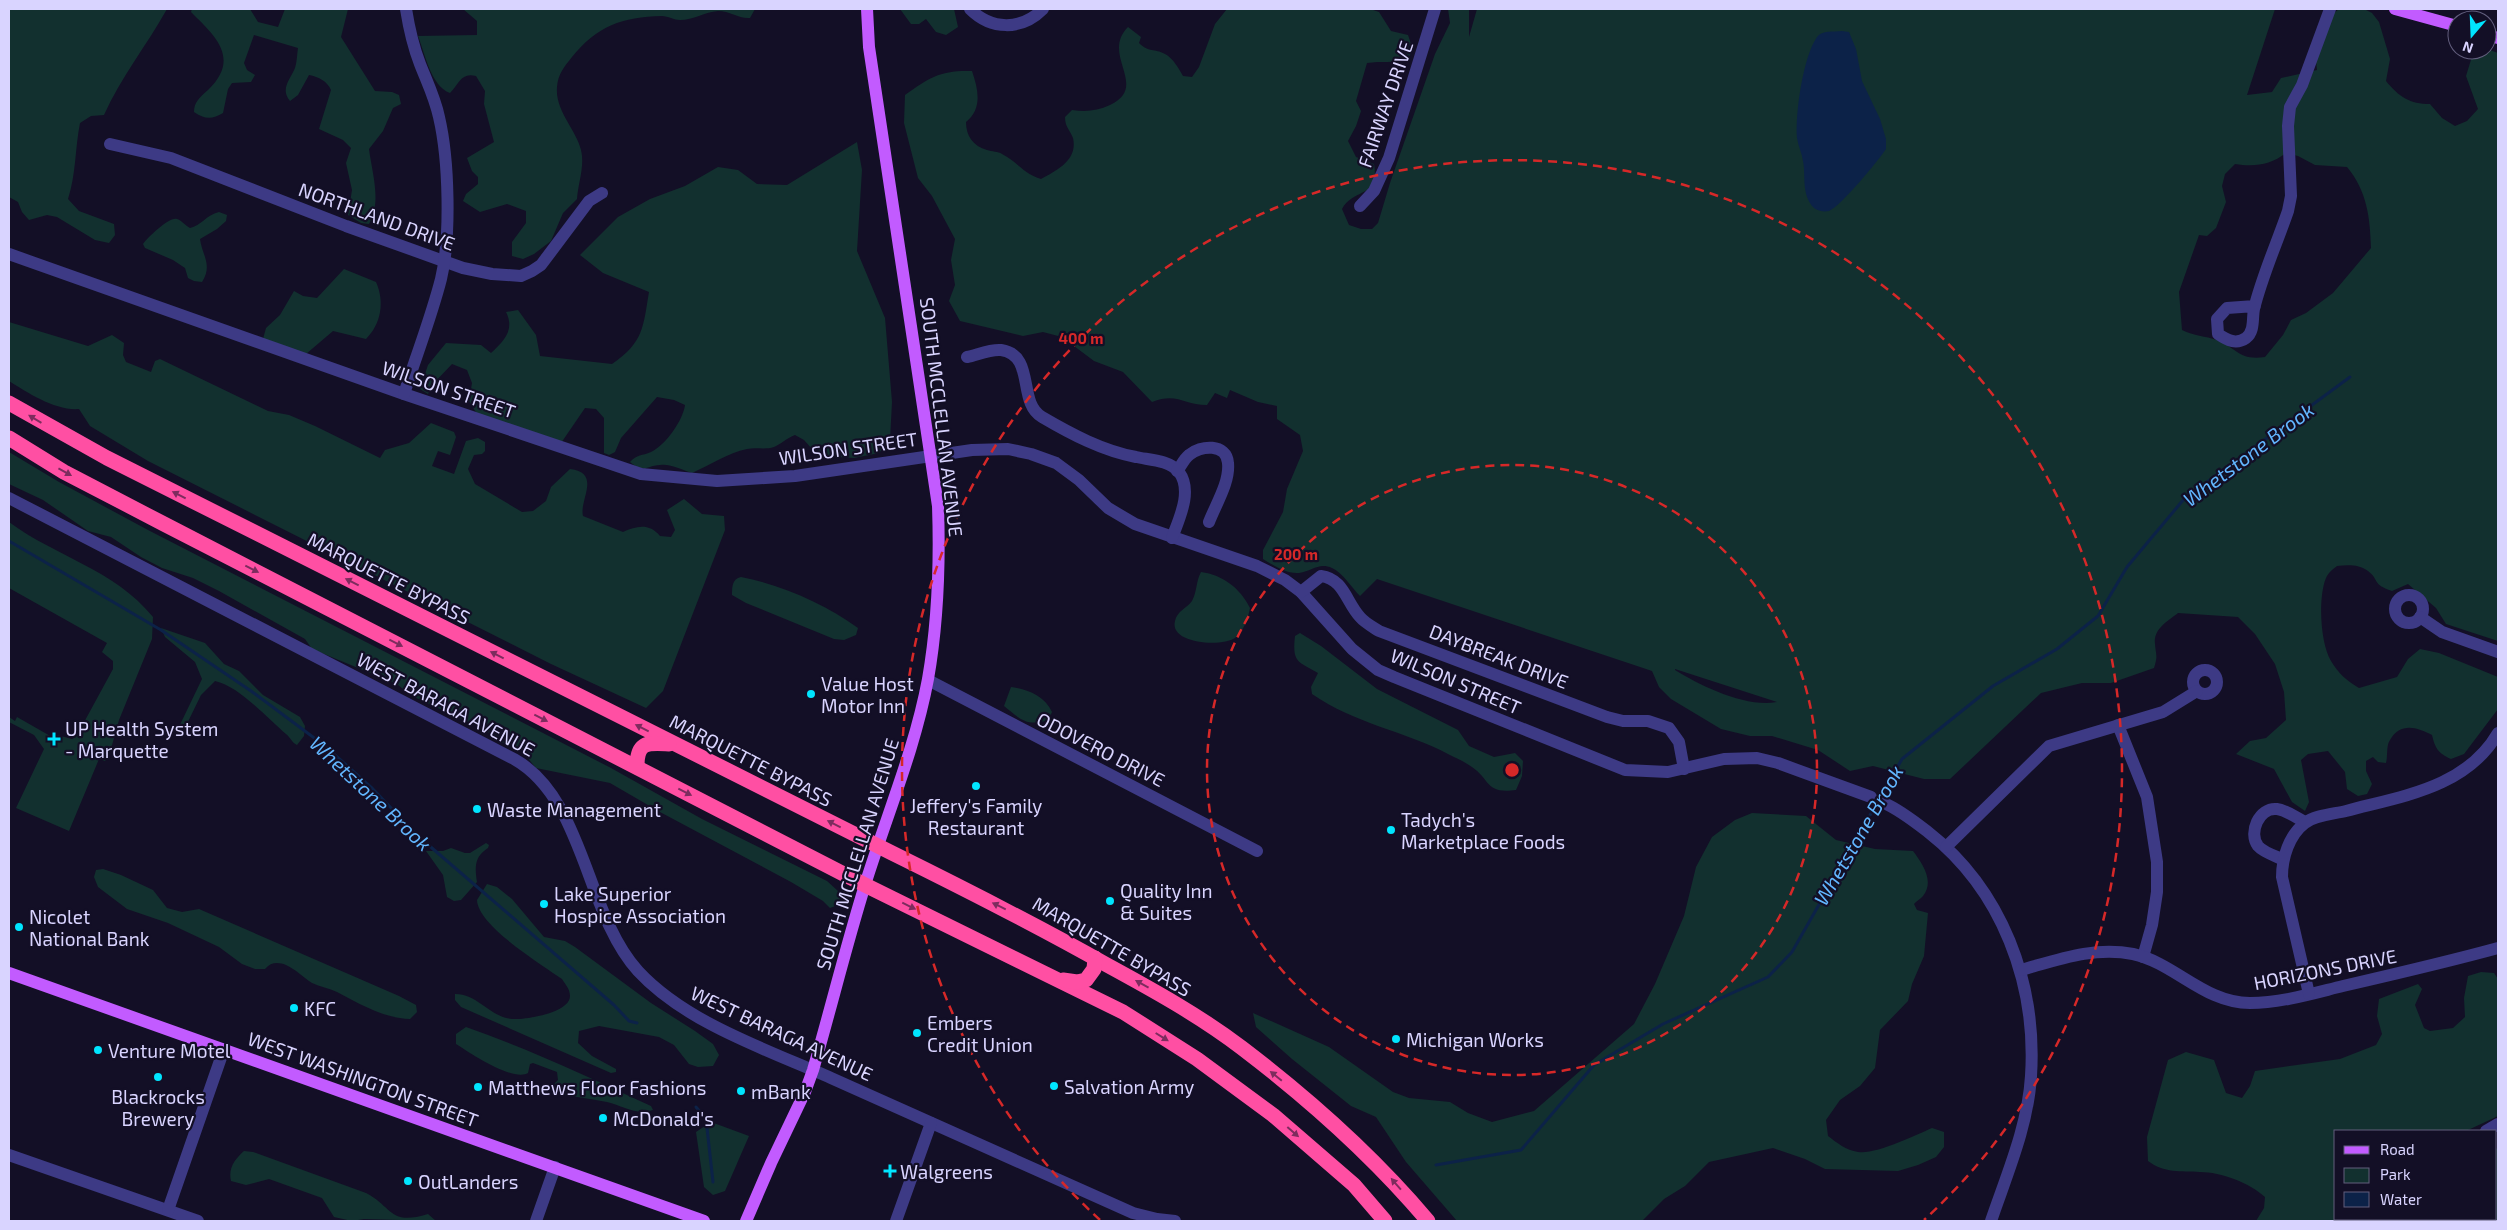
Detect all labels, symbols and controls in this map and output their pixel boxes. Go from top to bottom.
north arrow [2447,10,2497,60]
street label: FAIRWAY DRIVE [1353,38,1417,170]
text: N [2460,38,2475,57]
street label: NORTHLAND DRIVE [296,177,458,255]
street label: SOUTH MCCLELLAN AVENUE [916,296,968,538]
text: 400 m [1059,329,1103,347]
street label: WILSON STREET [379,355,519,423]
water label: Whetstone Brook [2178,397,2318,511]
one-way arrow [29,415,42,424]
street label: WILSON STREET [777,427,919,469]
one-way arrow [59,468,72,477]
one-way arrow [172,491,186,499]
street label: MARQUETTE BYPASS [304,527,474,629]
text: 200 m [1274,545,1318,563]
one-way arrow [244,565,259,573]
one-way arrow [345,578,359,586]
street label: DAYBREAK DRIVE [1426,619,1572,693]
one-way arrow [389,639,403,647]
street label: WILSON STREET [1387,643,1525,719]
street label: WEST BARAGA AVENUE [353,647,539,761]
one-way arrow [490,651,504,659]
place label: Value Host Motor Inn [821,672,914,717]
marker: Value Host Motor Inn [805,688,817,700]
street label: ODOVERO DRIVE [1033,707,1169,791]
street label: MARQUETTE BYPASS [666,709,836,811]
one-way arrow [533,714,548,722]
place label: UP Health System - Marquette [65,717,218,762]
one-way arrow [635,724,649,732]
water label: Whetstone Brook [305,731,437,855]
marker: UP Health System - Marquette [47,732,61,746]
street label: SOUTH MCCLELLAN AVENUE [811,735,903,973]
centre of rings [1503,761,1521,779]
water label: Whetstone Brook [1808,761,1908,909]
marker: Jeffery's Family Restaurant [970,780,982,792]
one-way arrow [678,788,692,796]
place label: Jeffery's Family Restaurant [910,794,1042,839]
place label: Waste Management [487,798,661,821]
marker: Waste Management [471,803,483,815]
place label: Tadych's Marketplace Foods [1401,808,1565,853]
one-way arrow [827,820,842,828]
marker: Tadych's Marketplace Foods [1385,824,1397,836]
place label: Quality Inn & Suites [1120,879,1213,924]
place label: Lake Superior Hospice Association [554,882,726,927]
street label: MARQUETTE BYPASS [1029,891,1195,1001]
marker: Quality Inn & Suites [1104,895,1116,907]
marker: Lake Superior Hospice Association [538,898,550,910]
one-way arrow [992,901,1007,910]
one-way arrow [902,903,916,911]
place label: Nicolet National Bank [29,905,150,950]
marker: Nicolet National Bank [13,921,25,933]
street label: HORIZONS DRIVE [2251,944,2399,994]
one-way arrow [1134,980,1149,988]
street label: WEST BARAGA AVENUE [687,981,877,1085]
place label: KFC [304,997,336,1020]
marker: KFC [288,1002,300,1014]
place label: Embers Credit Union [927,1011,1033,1056]
street label: WEST WASHINGTON STREET [245,1027,481,1131]
marker: Embers Credit Union [911,1027,923,1039]
place label: Michigan Works [1406,1028,1544,1051]
one-way arrow [1155,1032,1168,1042]
marker: Michigan Works [1390,1033,1402,1045]
place label: Venture Motel [108,1039,231,1062]
marker: Venture Motel [92,1044,104,1056]
one-way arrow [1269,1070,1282,1081]
marker: Blackrocks Brewery [152,1071,164,1083]
place label: Salvation Army [1064,1075,1194,1098]
place label: Matthews Floor Fashions [488,1076,706,1099]
place label: mBank [751,1080,811,1103]
marker: Salvation Army [1048,1080,1060,1092]
marker: Matthews Floor Fashions [472,1081,484,1093]
place label: Blackrocks Brewery [111,1085,205,1130]
marker: mBank [735,1085,747,1097]
place label: McDonald's [613,1107,714,1130]
marker: McDonald's [597,1112,609,1124]
one-way arrow [1287,1127,1300,1138]
legend [2334,1130,2497,1220]
text: Road [2380,1140,2415,1158]
place label: Walgreens [900,1160,993,1183]
marker: Walgreens [884,1165,896,1177]
text: Park [2380,1165,2411,1183]
place label: OutLanders [418,1170,518,1193]
marker: OutLanders [402,1175,414,1187]
one-way arrow [1391,1178,1402,1191]
text: Water [2380,1190,2422,1208]

